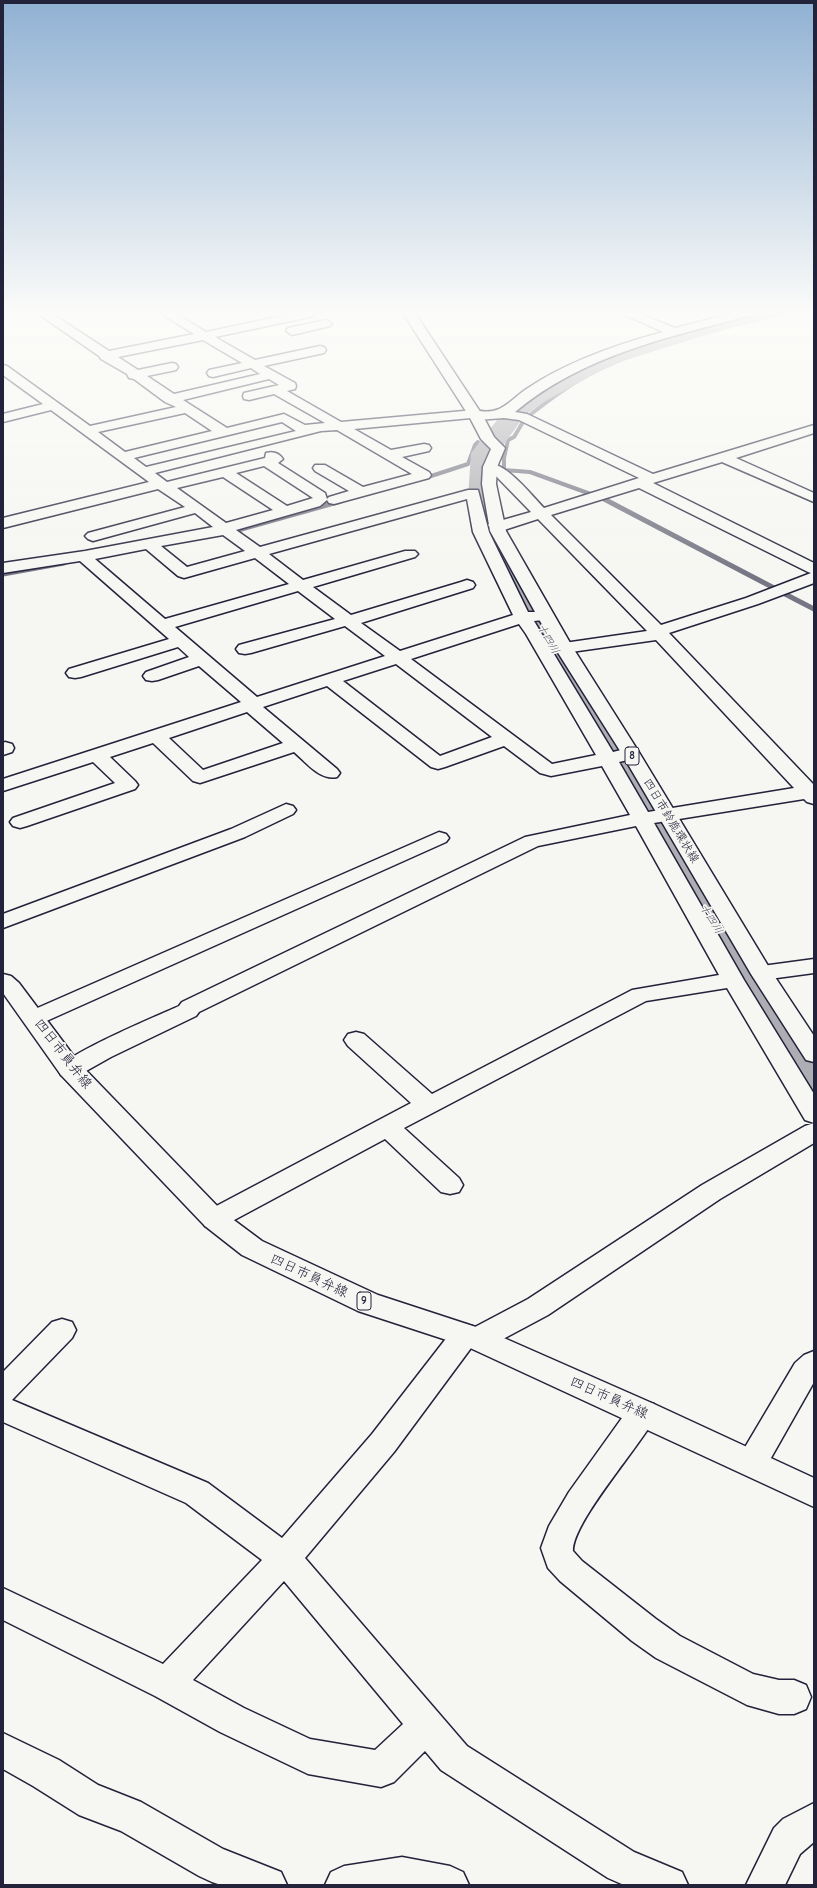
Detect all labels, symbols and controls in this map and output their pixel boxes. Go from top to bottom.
water label: 十四川 [534,621,562,657]
road number: 8 [625,747,639,765]
street label: 四日市鈴鹿環状線 [640,776,702,866]
water label: 十四川 [697,901,725,937]
street label: 四日市員弁線 [31,1016,95,1092]
street label: 四日市員弁線 [267,1251,351,1301]
road number: 9 [357,1292,371,1310]
street label: 四日市員弁線 [567,1373,651,1423]

